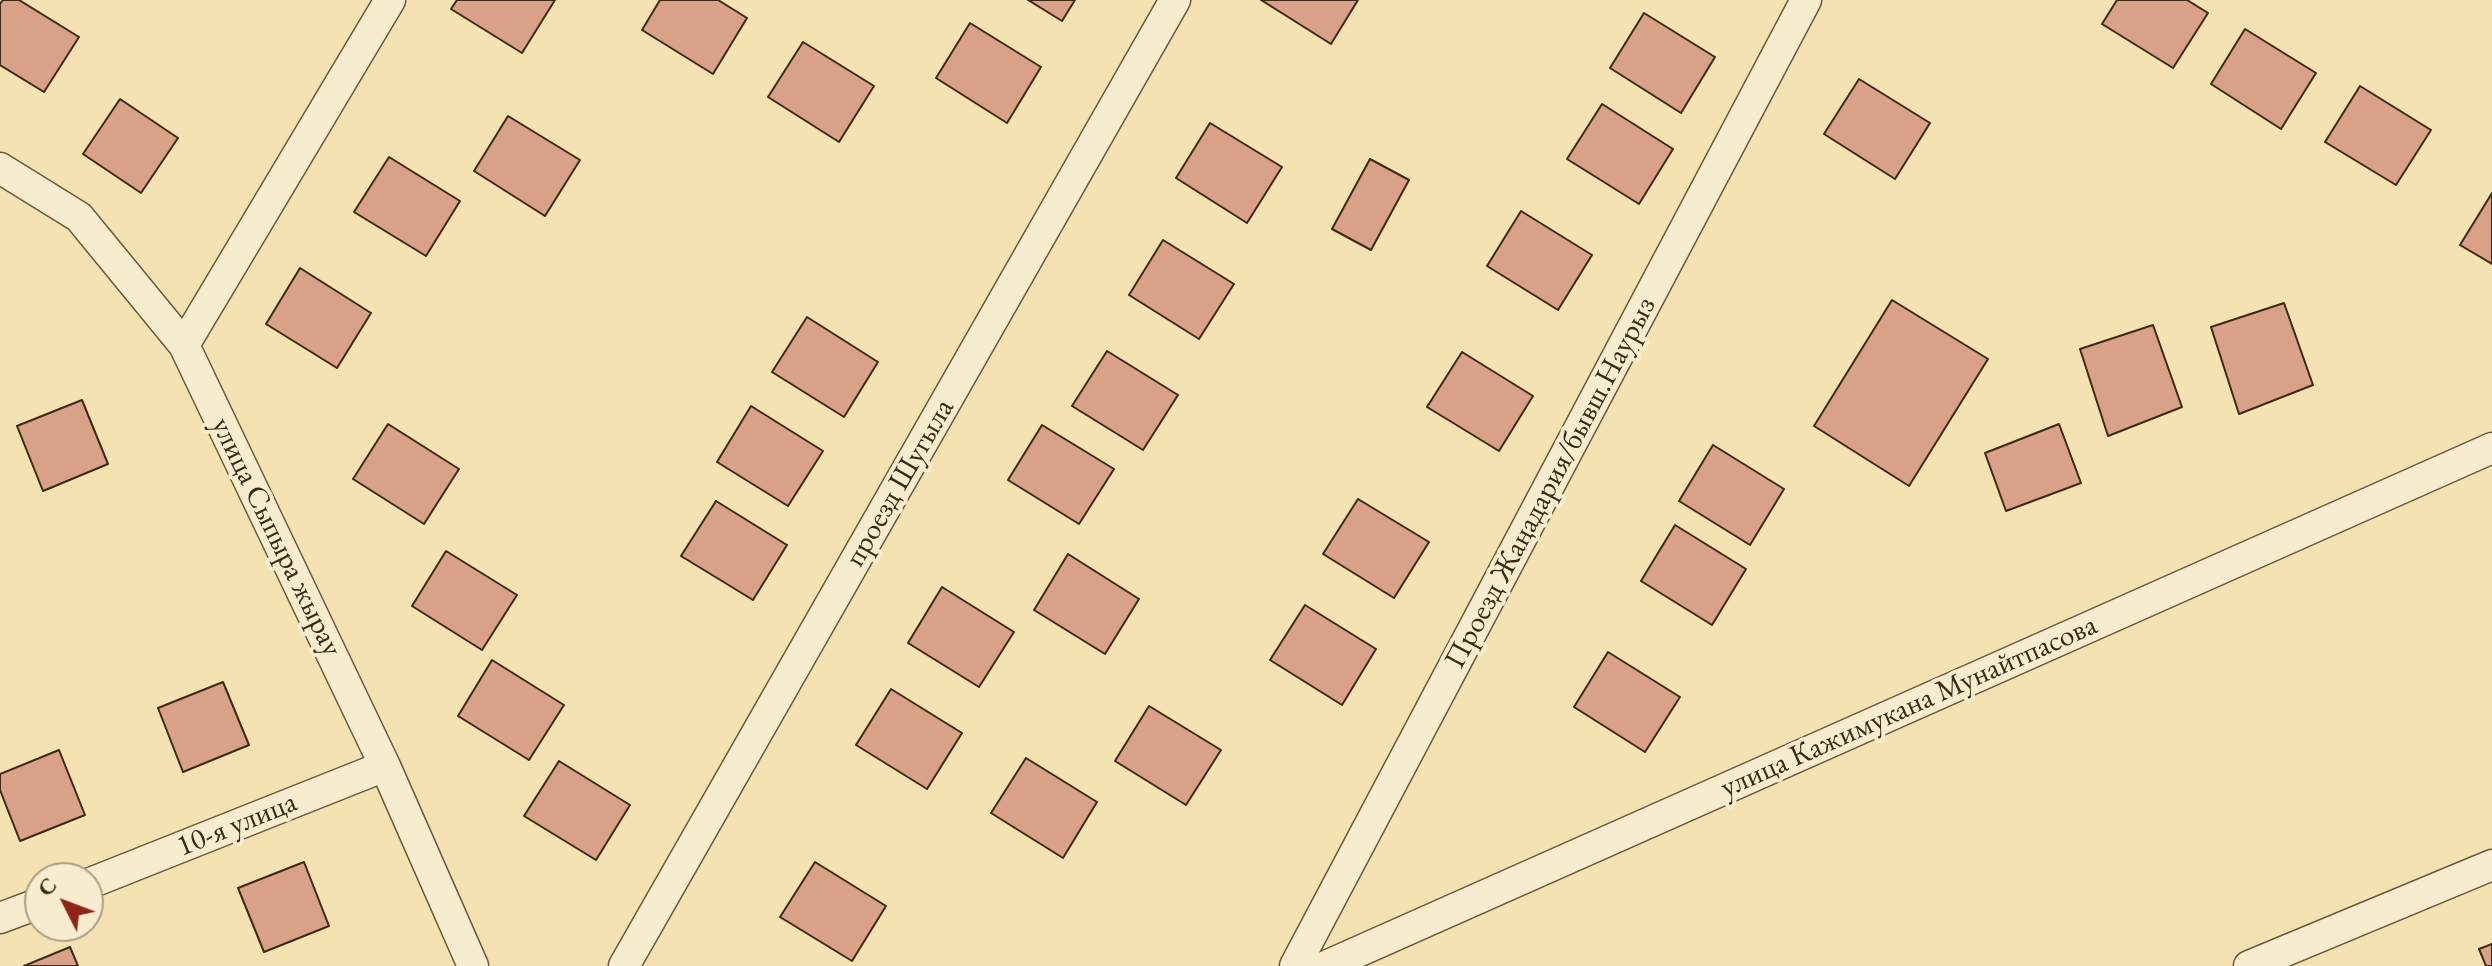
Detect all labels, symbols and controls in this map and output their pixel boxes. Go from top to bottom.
street label: Проезд Жаңадария/бывш.Наурыз [1438,291,1664,675]
street label: проезд Шугыла [838,393,962,573]
street label: улица Сыпыра жырау [203,412,349,662]
street label: улица Кажимукана Мунайтпасова [1715,607,2103,807]
street label: 10-я улица [172,785,302,865]
north arrow [24,862,104,942]
text: С [31,871,63,902]

